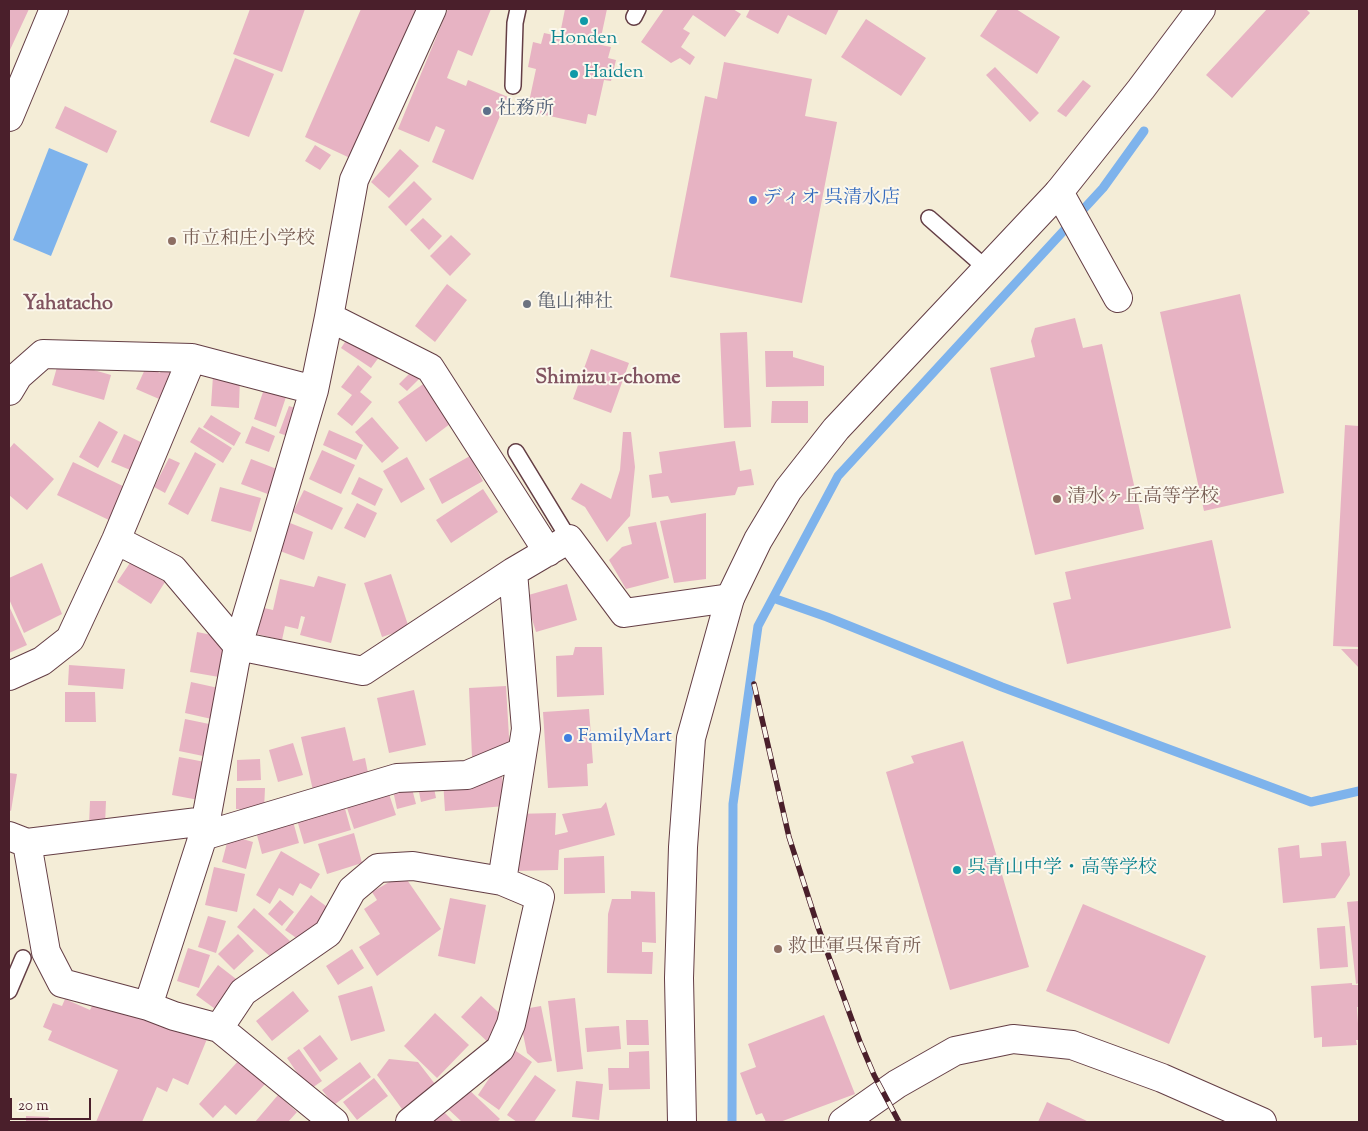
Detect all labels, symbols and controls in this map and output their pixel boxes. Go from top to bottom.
marker: Honden [578,15,590,27]
place label: Honden [550,29,618,51]
place label: Haiden [584,63,644,85]
marker: Haiden [568,68,580,80]
place label: 社務所 [497,100,554,122]
marker: 社務所 [481,105,493,117]
place label: ディオ 呉清水店 [763,189,900,211]
marker: ディオ 呉清水店 [747,194,759,206]
place label: 市立和庄小学校 [182,230,315,252]
marker: 市立和庄小学校 [166,235,178,247]
place label: 亀山神社 [537,293,613,315]
district label: Yahatacho [23,294,113,318]
marker: 亀山神社 [521,298,533,310]
district label: Shimizu 1-chome [535,368,681,392]
place label: 清水ヶ丘高等学校 [1067,488,1219,510]
marker: 清水ヶ丘高等学校 [1051,493,1063,505]
place label: FamilyMart [578,727,672,749]
marker: FamilyMart [562,732,574,744]
place label: 呉青山中学・高等学校 [967,859,1157,881]
marker: 呉青山中学・高等学校 [951,864,963,876]
place label: 救世軍呉保育所 [788,938,921,960]
marker: 救世軍呉保育所 [772,943,784,955]
scale bar [12,1088,94,1120]
text: 20 m [18,1096,49,1117]

